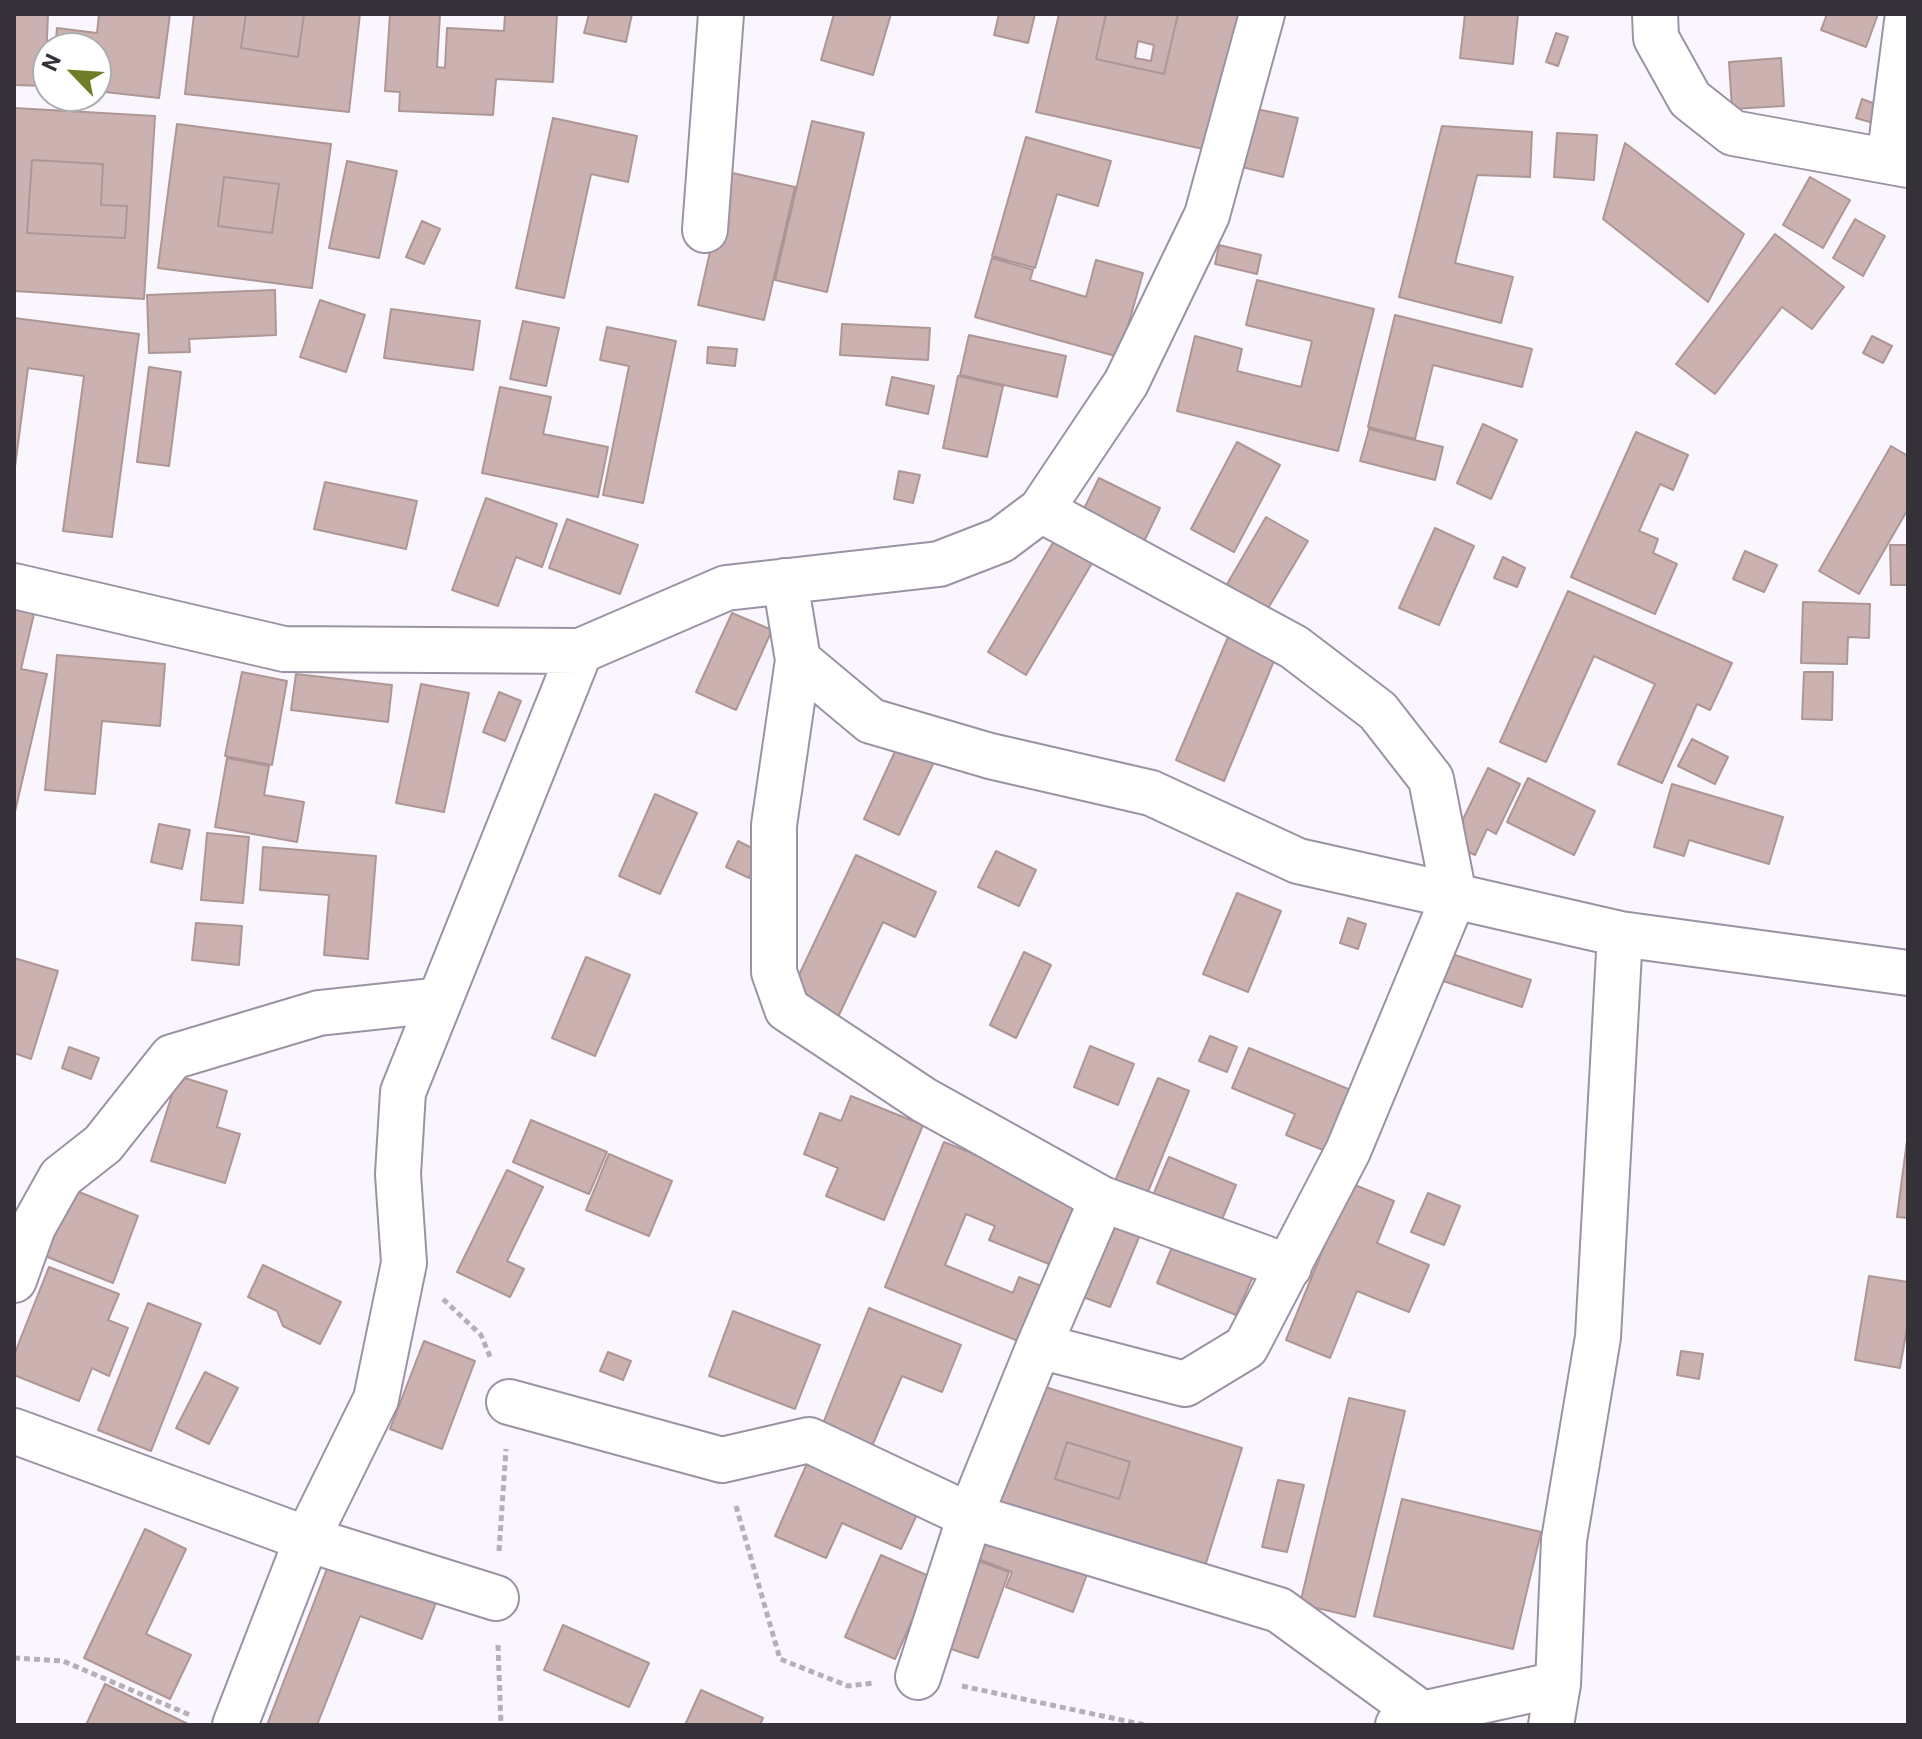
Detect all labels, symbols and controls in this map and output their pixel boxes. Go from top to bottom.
north arrow [32,32,112,112]
text: N [37,50,66,75]

